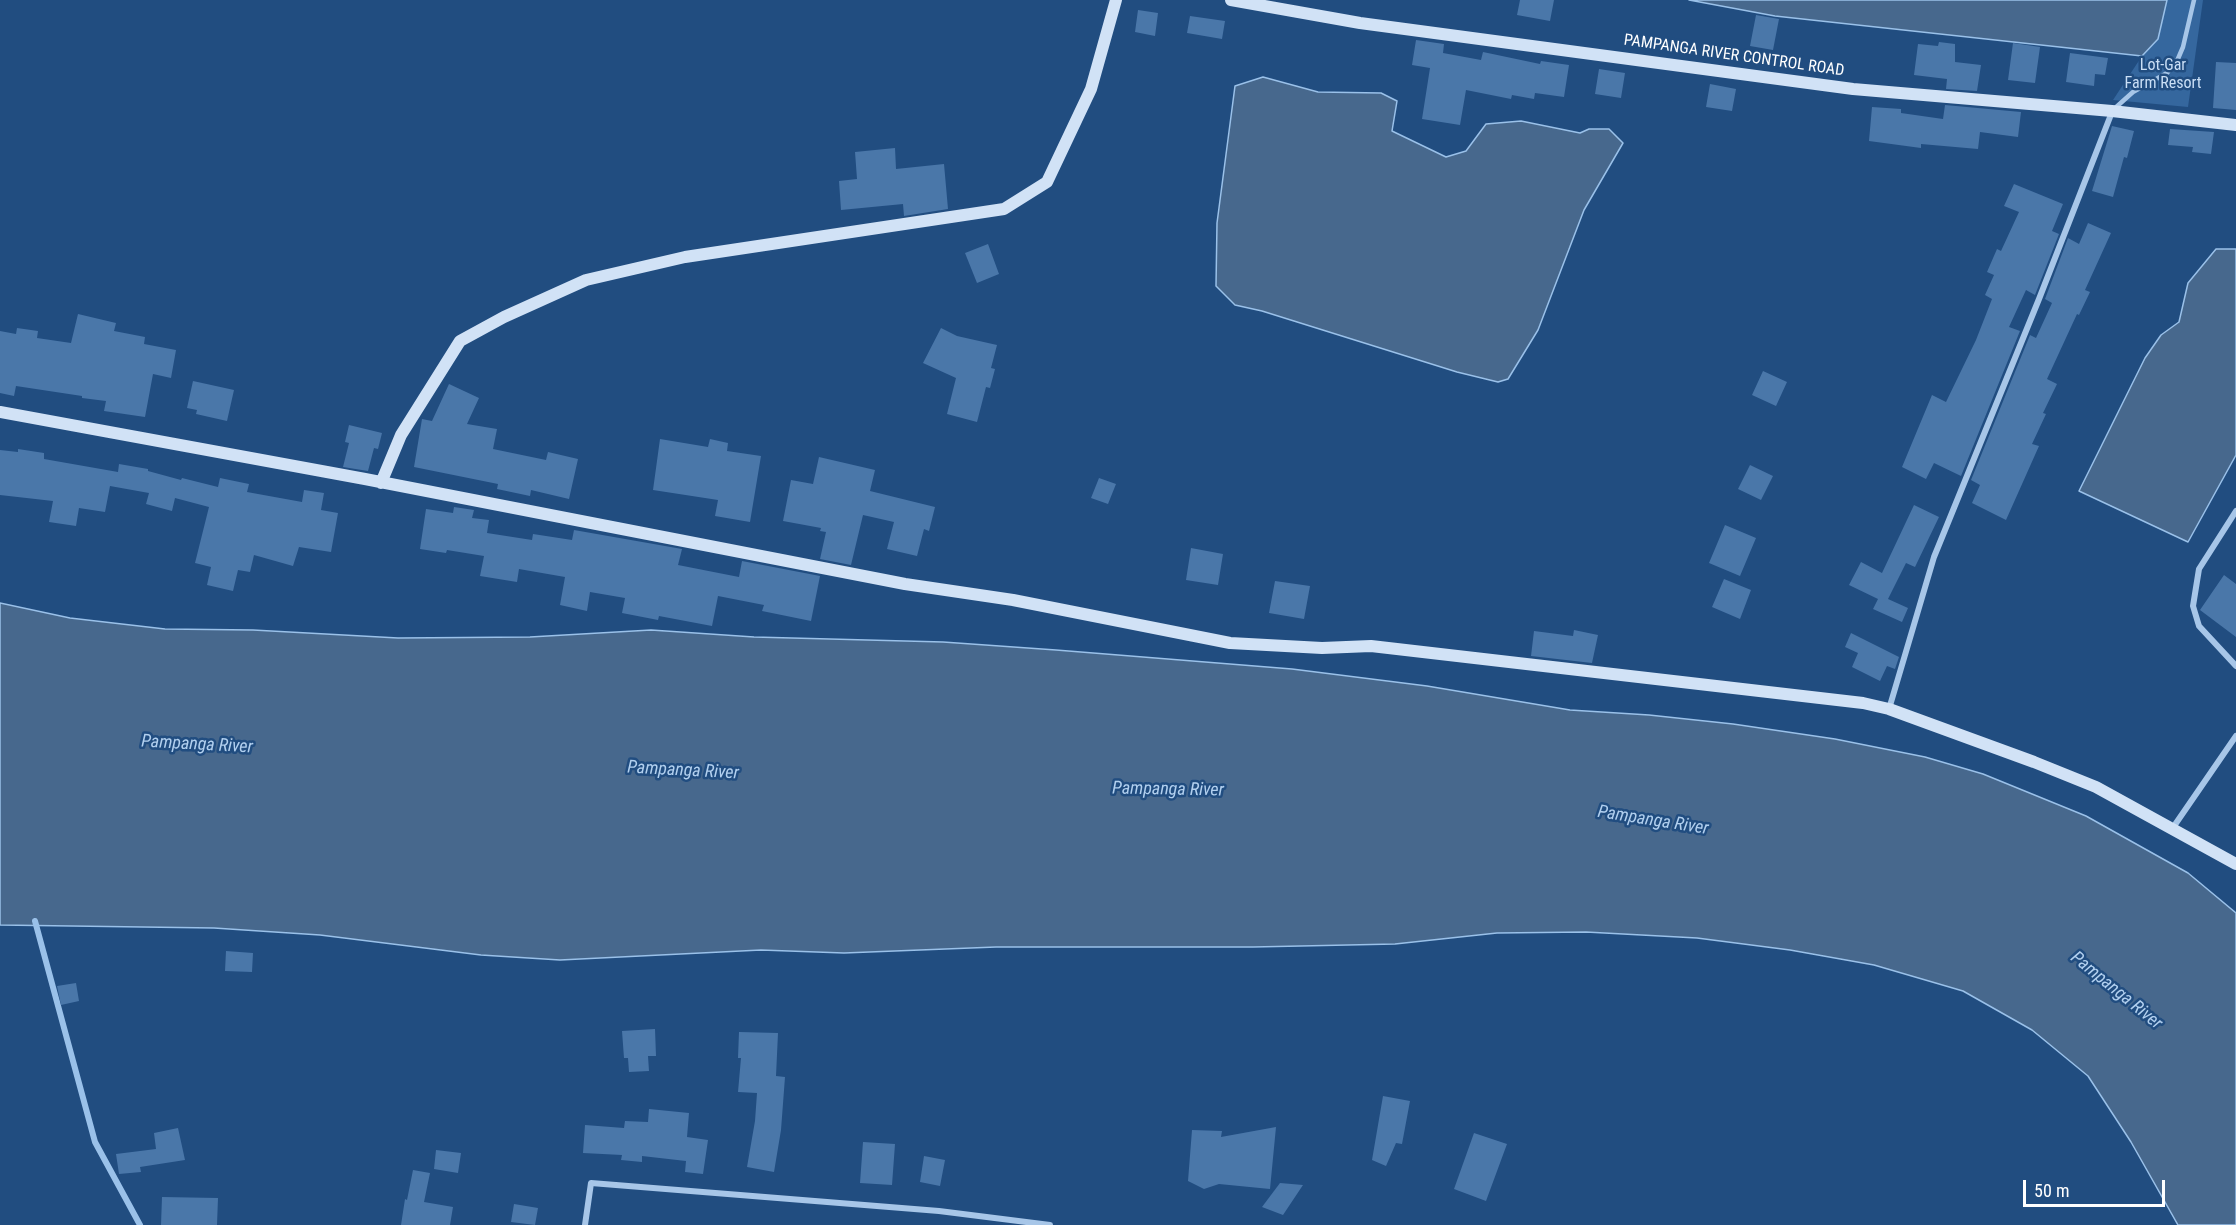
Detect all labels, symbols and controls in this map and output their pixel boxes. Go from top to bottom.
street label: PAMPANGA RIVER CONTROL ROAD [1623,31,1845,81]
park label: Lot-Gar Farm Resort [2124,56,2202,94]
water label: Pampanga River [141,731,253,759]
water label: Pampanga River [627,757,739,785]
water label: Pampanga River [1112,778,1224,802]
water label: Pampanga River [1596,802,1710,840]
water label: Pampanga River [2066,947,2166,1035]
scale bar [2026,1168,2168,1206]
text: 50 m [2034,1180,2069,1201]

